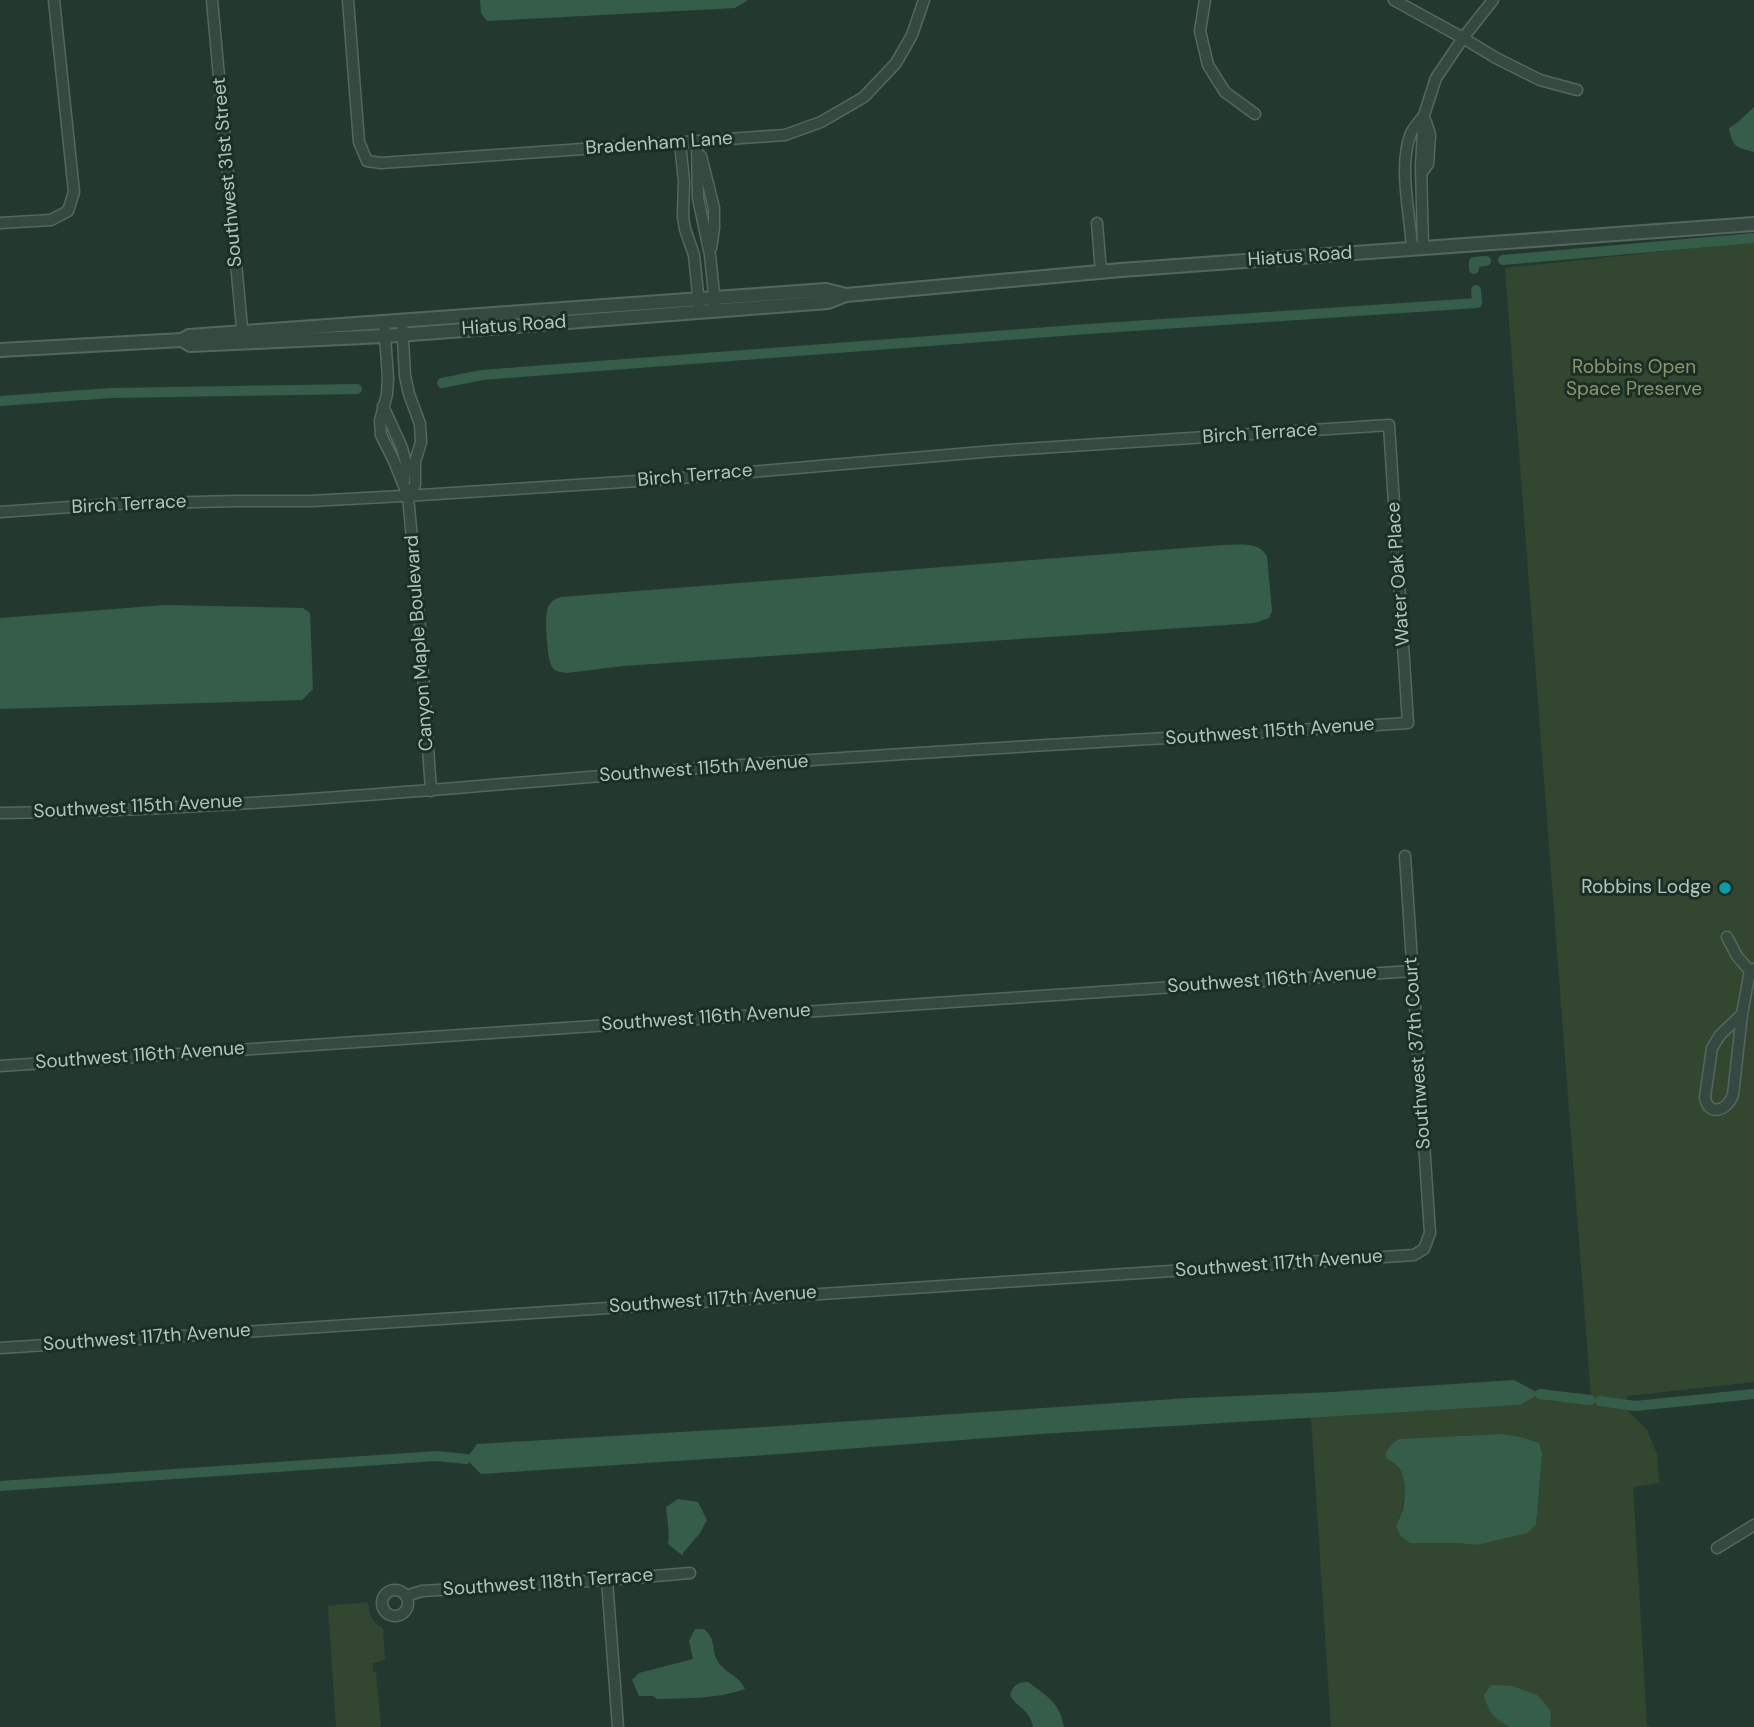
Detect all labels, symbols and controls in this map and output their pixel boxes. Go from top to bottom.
street label: Southwest 31st Street [208,76,248,268]
street label: Bradenham Lane [585,127,733,161]
street label: Hiatus Road [1247,242,1353,272]
street label: Hiatus Road [461,311,567,341]
park label: Robbins Open Space Preserve [1566,357,1702,401]
street label: Birch Terrace [1202,419,1318,449]
street label: Birch Terrace [637,460,753,492]
street label: Birch Terrace [71,491,187,519]
street label: Water Oak Place [1383,501,1415,647]
street label: Canyon Maple Boulevard [401,534,439,752]
street label: Southwest 115th Avenue [1165,713,1375,751]
street label: Southwest 115th Avenue [599,750,809,788]
street label: Southwest 115th Avenue [33,790,243,824]
place label: Robbins Lodge [1581,877,1711,899]
marker: Robbins Lodge [1717,880,1733,896]
street label: Southwest 37th Court [1400,956,1436,1150]
street label: Southwest 116th Avenue [1167,961,1377,999]
street label: Southwest 116th Avenue [601,999,811,1037]
street label: Southwest 116th Avenue [35,1037,245,1075]
street label: Southwest 117th Avenue [1174,1245,1384,1283]
street label: Southwest 117th Avenue [608,1281,818,1319]
street label: Southwest 117th Avenue [42,1319,252,1357]
street label: Southwest 118th Terrace [442,1564,654,1602]

